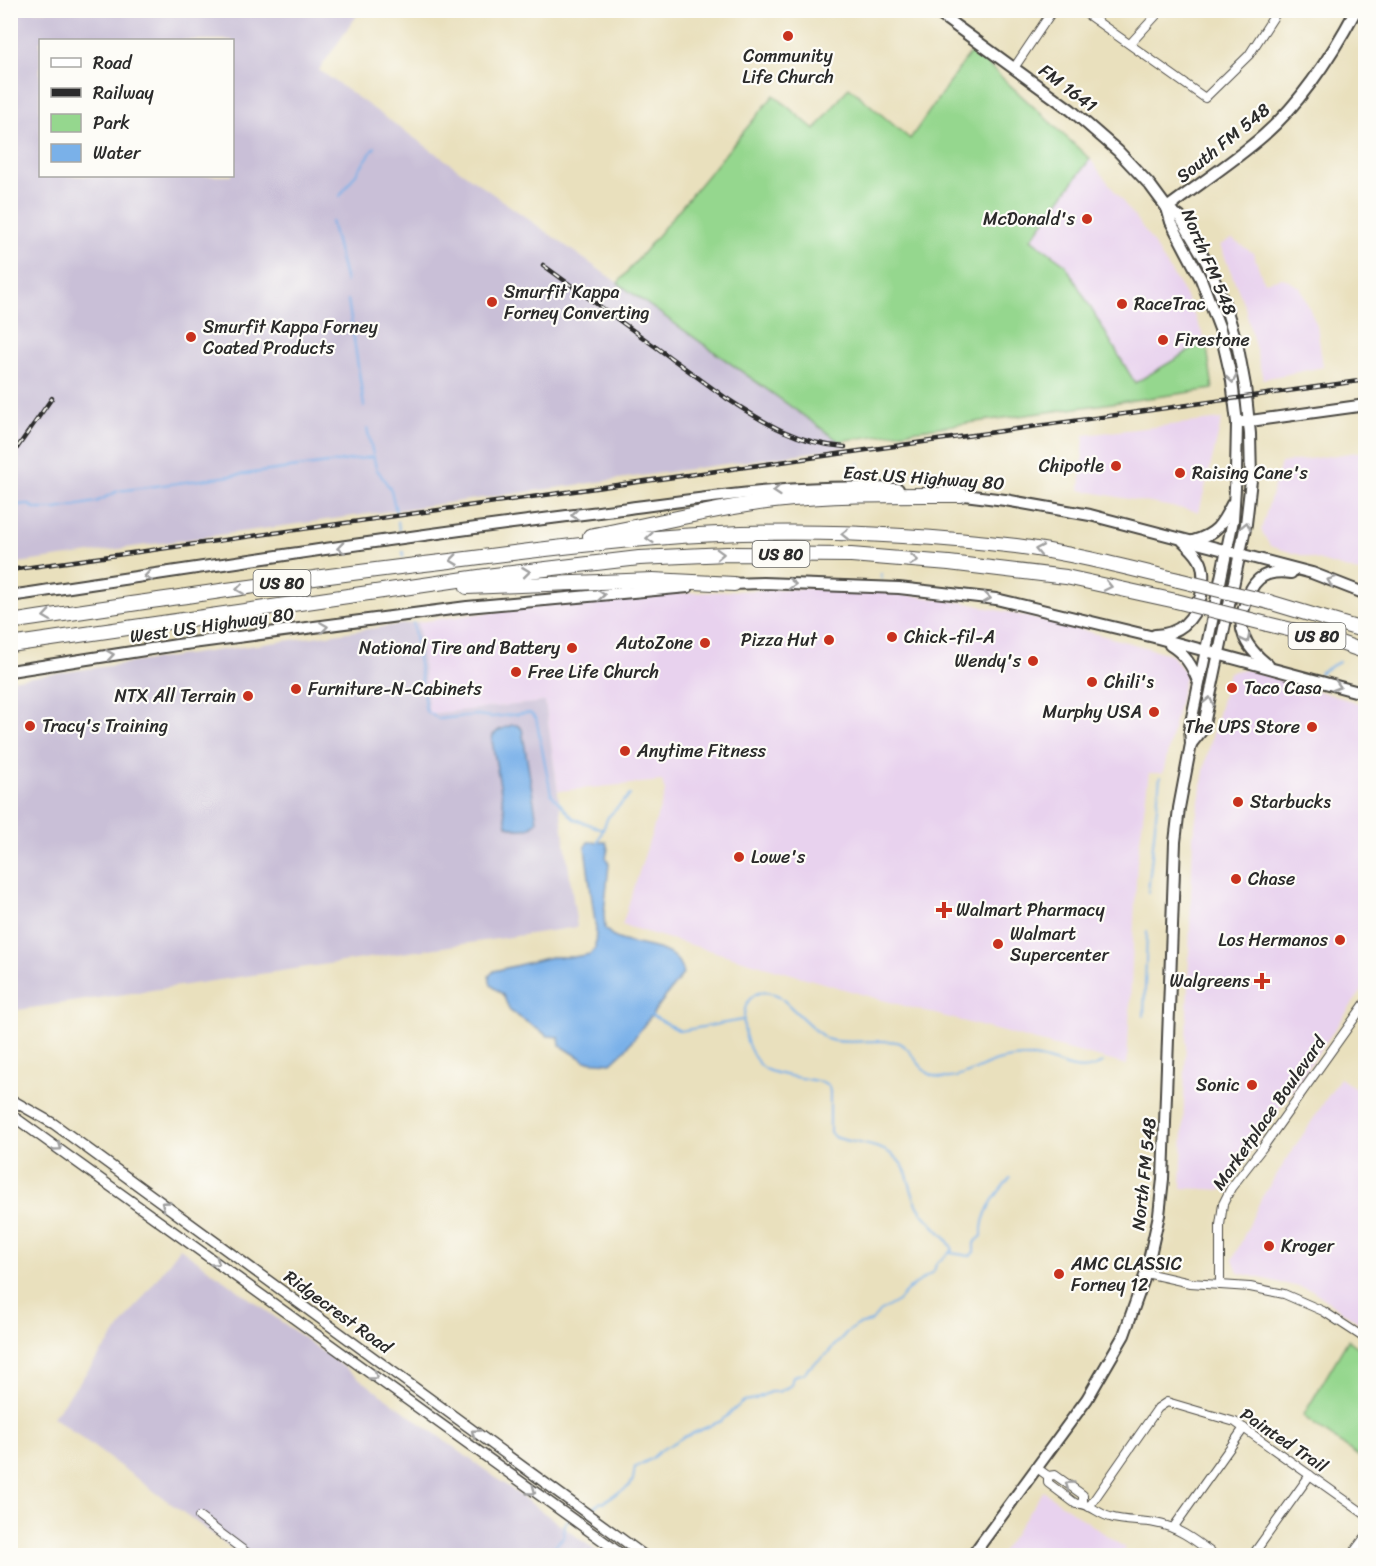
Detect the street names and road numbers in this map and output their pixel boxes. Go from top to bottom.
street label: FM 1641 [1032,55,1105,121]
street label: South FM 548 [1169,95,1278,191]
street label: North FM 548 [1172,204,1246,320]
street label: East US Highway 80 [842,456,1006,500]
road number: US 80 [752,541,810,567]
road number: US 80 [254,570,310,596]
street label: West US Highway 80 [128,598,296,652]
road number: US 80 [1288,623,1346,649]
street label: Marketplace Boulevard [1204,1028,1335,1197]
street label: North FM 548 [1122,1116,1166,1232]
street label: Ridgecrest Road [277,1262,400,1363]
street label: Painted Trail [1233,1399,1335,1482]

